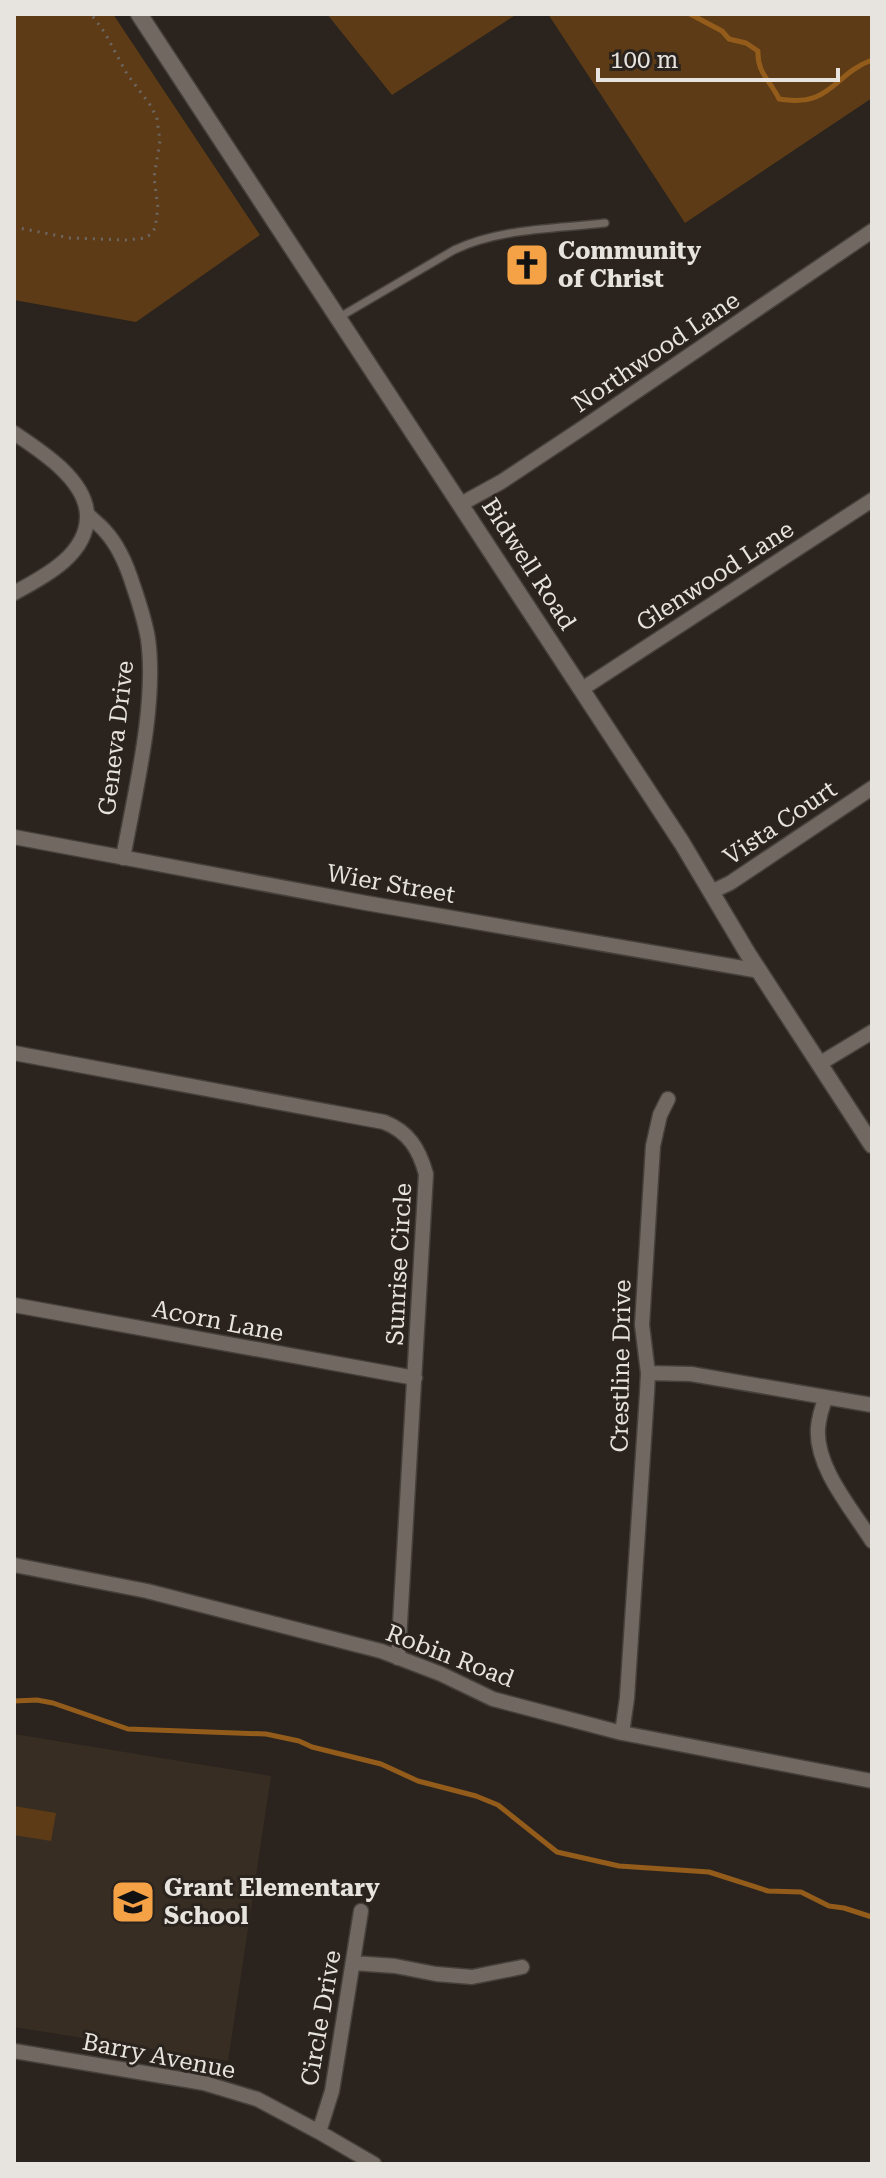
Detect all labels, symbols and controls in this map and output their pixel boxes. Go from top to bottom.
scale bar [598,32,838,82]
text: 100 m [610,46,678,74]
place label: Community of Christ [558,237,702,293]
church icon: Community of Christ [503,241,551,289]
street label: Northwood Lane [567,286,745,418]
street label: Bidwell Road [476,493,582,635]
street label: Glenwood Lane [631,515,799,637]
street label: Geneva Drive [93,659,139,817]
street label: Vista Court [718,775,842,871]
street label: Wier Street [325,859,457,909]
street label: Sunrise Circle [381,1182,417,1346]
street label: Crestline Drive [605,1279,637,1453]
street label: Acorn Lane [150,1295,286,1347]
street label: Robin Road [382,1619,518,1693]
place label: Grant Elementary School [164,1874,380,1930]
school or university icon: Grant Elementary School [109,1878,157,1926]
street label: Circle Drive [295,1948,347,2088]
street label: Barry Avenue [80,2027,238,2085]

